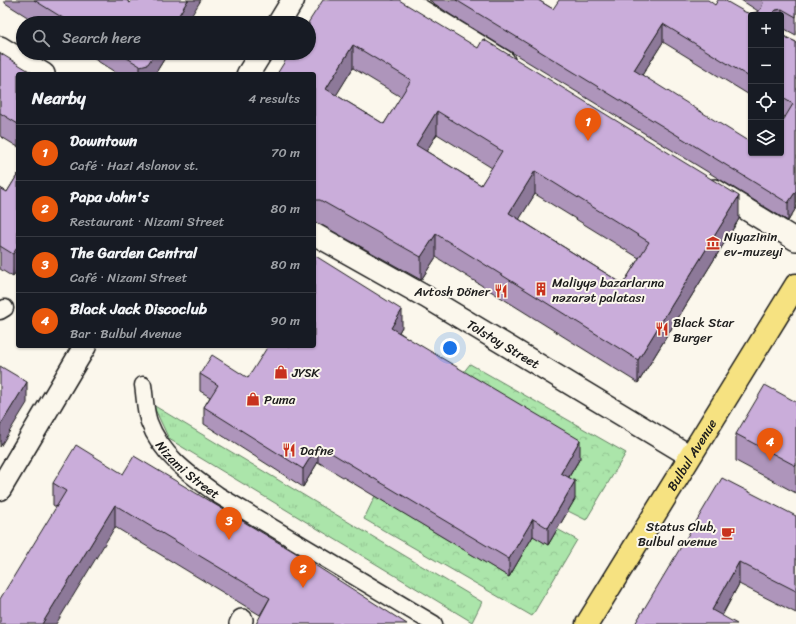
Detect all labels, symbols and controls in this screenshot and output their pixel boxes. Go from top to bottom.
map controls [748,12,784,156]
button: + [748,12,784,48]
search box [16,16,316,60]
text: Search here [62,25,141,51]
icon: search [30,27,52,49]
button: − [748,48,784,84]
text: Nearby [32,83,86,113]
button: locate [748,84,784,120]
text: 4 results [248,87,300,110]
pin: 1 [575,108,601,141]
button: layers [748,120,784,156]
text: Downtown [70,128,137,154]
text: 1 [42,141,48,164]
text: 70 m [271,141,300,164]
text: Café · Hazi Aslanov st. [70,154,199,177]
text: Papa John's [70,184,149,210]
text: 2 [41,197,49,220]
text: 80 m [271,197,300,220]
text: Restaurant · Nizami Street [70,210,225,233]
place label: Niyazinin ev-muzeyi [724,225,783,263]
museum icon: Niyazinin ev-muzeyi [705,235,721,251]
text: The Garden Central [70,240,197,266]
text: 3 [41,253,49,276]
text: 80 m [271,253,300,276]
text: Café · Nizami Street [70,266,187,289]
place label: Maliyyə bazarlarına nəzarət palatası [552,271,665,309]
place label: Avtosh Döner [413,280,491,303]
building icon: Maliyyə bazarlarına nəzarət palatası [533,281,549,297]
restaurant icon: Avtosh Döner [493,283,509,299]
text: Black Jack Discoclub [70,296,207,322]
text: 4 [41,309,49,332]
text: 90 m [270,309,300,332]
place label: Black Star Burger [673,311,735,349]
street label: Tolstoy Street [462,313,545,375]
restaurant icon: Black Star Burger [654,321,670,337]
text: Bar · Bulbul Avenue [70,322,182,345]
your location [440,338,460,358]
place label: JYSK [291,361,320,384]
shop icon: JYSK [273,364,289,380]
place label: Puma [264,388,296,411]
shop icon: Puma [245,391,261,407]
street label: Bulbul Avenue [660,414,723,495]
pin: 4 [757,428,783,461]
street label: Nizami Street [150,435,225,505]
place label: Dafne [300,439,334,462]
restaurant icon: Dafne [281,442,297,458]
pin: 3 [216,507,242,540]
place label: Status Club, Bulbul avenue [638,515,717,553]
cafe icon: Status Club, Bulbul avenue [720,525,736,541]
pin: 2 [290,555,316,588]

